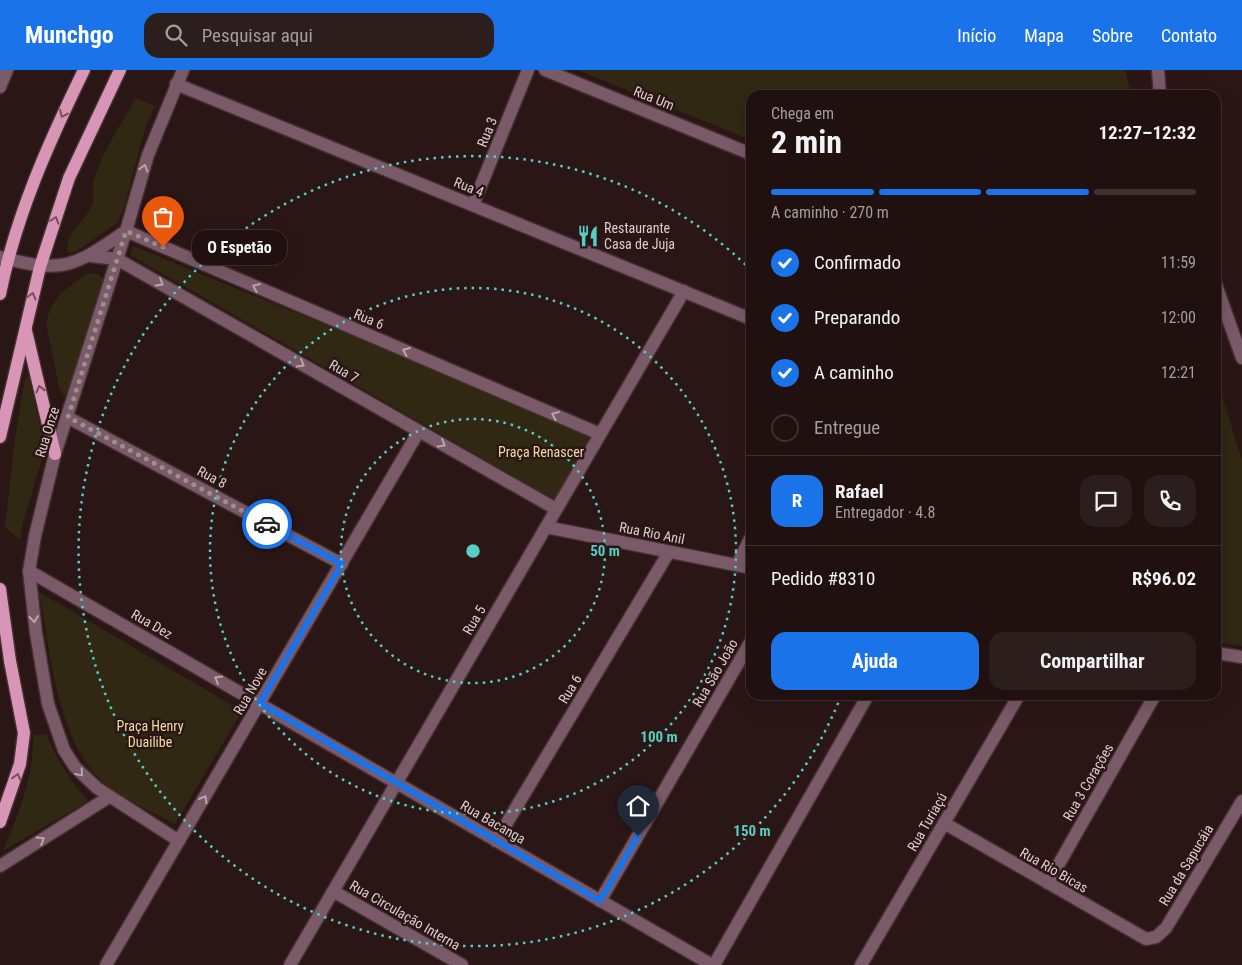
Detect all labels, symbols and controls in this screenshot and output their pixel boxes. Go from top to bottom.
search box [144,13,494,58]
text: Munchgo [25,21,114,49]
icon: search [162,21,190,49]
text: Pesquisar aqui [202,24,313,47]
text: Início [957,25,996,46]
text: Mapa [1024,25,1064,46]
text: Sobre [1092,25,1133,46]
text: Contato [1161,25,1217,46]
street label: Rua Um [631,83,677,113]
text: Chega em [771,104,834,123]
one-way arrow [59,109,69,118]
street label: Rua 3 [474,115,500,149]
text: 12:27–12:32 [1098,121,1196,144]
text: 2 min [771,123,842,161]
one-way arrow [138,163,149,172]
street label: Rua 4 [452,174,486,200]
pin [142,196,184,247]
icon: bag [149,203,177,231]
text: A caminho · 270 m [771,203,889,222]
one-way arrow [49,217,59,225]
place label: Restaurante Casa de Juja [604,220,675,252]
restaurant icon: Restaurante Casa de Juja [575,223,601,249]
callout: O Espetão [193,230,288,264]
text: O Espetão [207,238,272,257]
icon: check [771,249,799,277]
text: Confirmado [814,251,901,274]
text: 11:59 [1161,253,1196,272]
one-way arrow [154,277,163,287]
one-way arrow [252,283,261,294]
one-way arrow [26,293,36,301]
icon: check [771,304,799,332]
street label: Rua 6 [352,306,386,332]
text: Preparando [814,306,900,329]
text: 12:00 [1161,308,1196,327]
one-way arrow [402,347,411,358]
street label: Rua 7 [327,356,362,386]
one-way arrow [296,357,305,367]
icon: check [771,359,799,387]
text: A caminho [814,361,894,384]
text: 12:21 [1161,363,1196,382]
one-way arrow [35,385,46,394]
street label: Rua Onze [32,404,62,459]
one-way arrow [551,411,560,422]
text: Entregue [814,416,880,439]
one-way arrow [437,438,446,448]
park label: Praça Renascer [498,444,584,460]
street label: Rua 8 [195,463,230,491]
button: chat [1080,475,1132,527]
button: phone [1144,475,1196,527]
text: Rafael [835,480,884,503]
text: R [792,489,802,512]
courier [242,499,292,549]
text: Entregador · 4.8 [835,503,935,522]
icon: car [253,510,281,538]
street label: Rua Rio Anil [618,519,686,547]
centre of rings [464,542,482,560]
text: 50 m [590,542,620,560]
text: Pedido #8310 [771,567,875,590]
text: R$96.02 [1132,567,1196,590]
street label: Rua 5 [459,602,489,637]
street label: Rua Dez [129,606,175,642]
one-way arrow [28,615,39,623]
button: Ajuda [771,632,979,690]
button: Compartilhar [989,632,1196,690]
street label: Rua São João [689,636,741,710]
street label: Rua Nove [230,664,270,718]
street label: Rua 6 [555,672,585,706]
one-way arrow [215,675,224,685]
park label: Praça Henry Duailibe [116,718,184,750]
text: 100 m [640,728,678,746]
street label: Rua 3 Corações [1059,741,1117,823]
one-way arrow [74,767,83,776]
one-way arrow [11,772,22,781]
pin [617,785,659,836]
street label: Rua Turiaçú [904,790,950,854]
icon: home [624,792,652,820]
one-way arrow [198,795,208,804]
street label: Rua Bacanga [458,797,528,847]
text: 150 m [733,822,771,840]
street label: Rua da Sapucáia [1156,822,1216,908]
one-way arrow [36,836,45,846]
street label: Rua Rio Bicas [1017,844,1091,896]
street label: Rua Circulação Interna [347,877,463,953]

